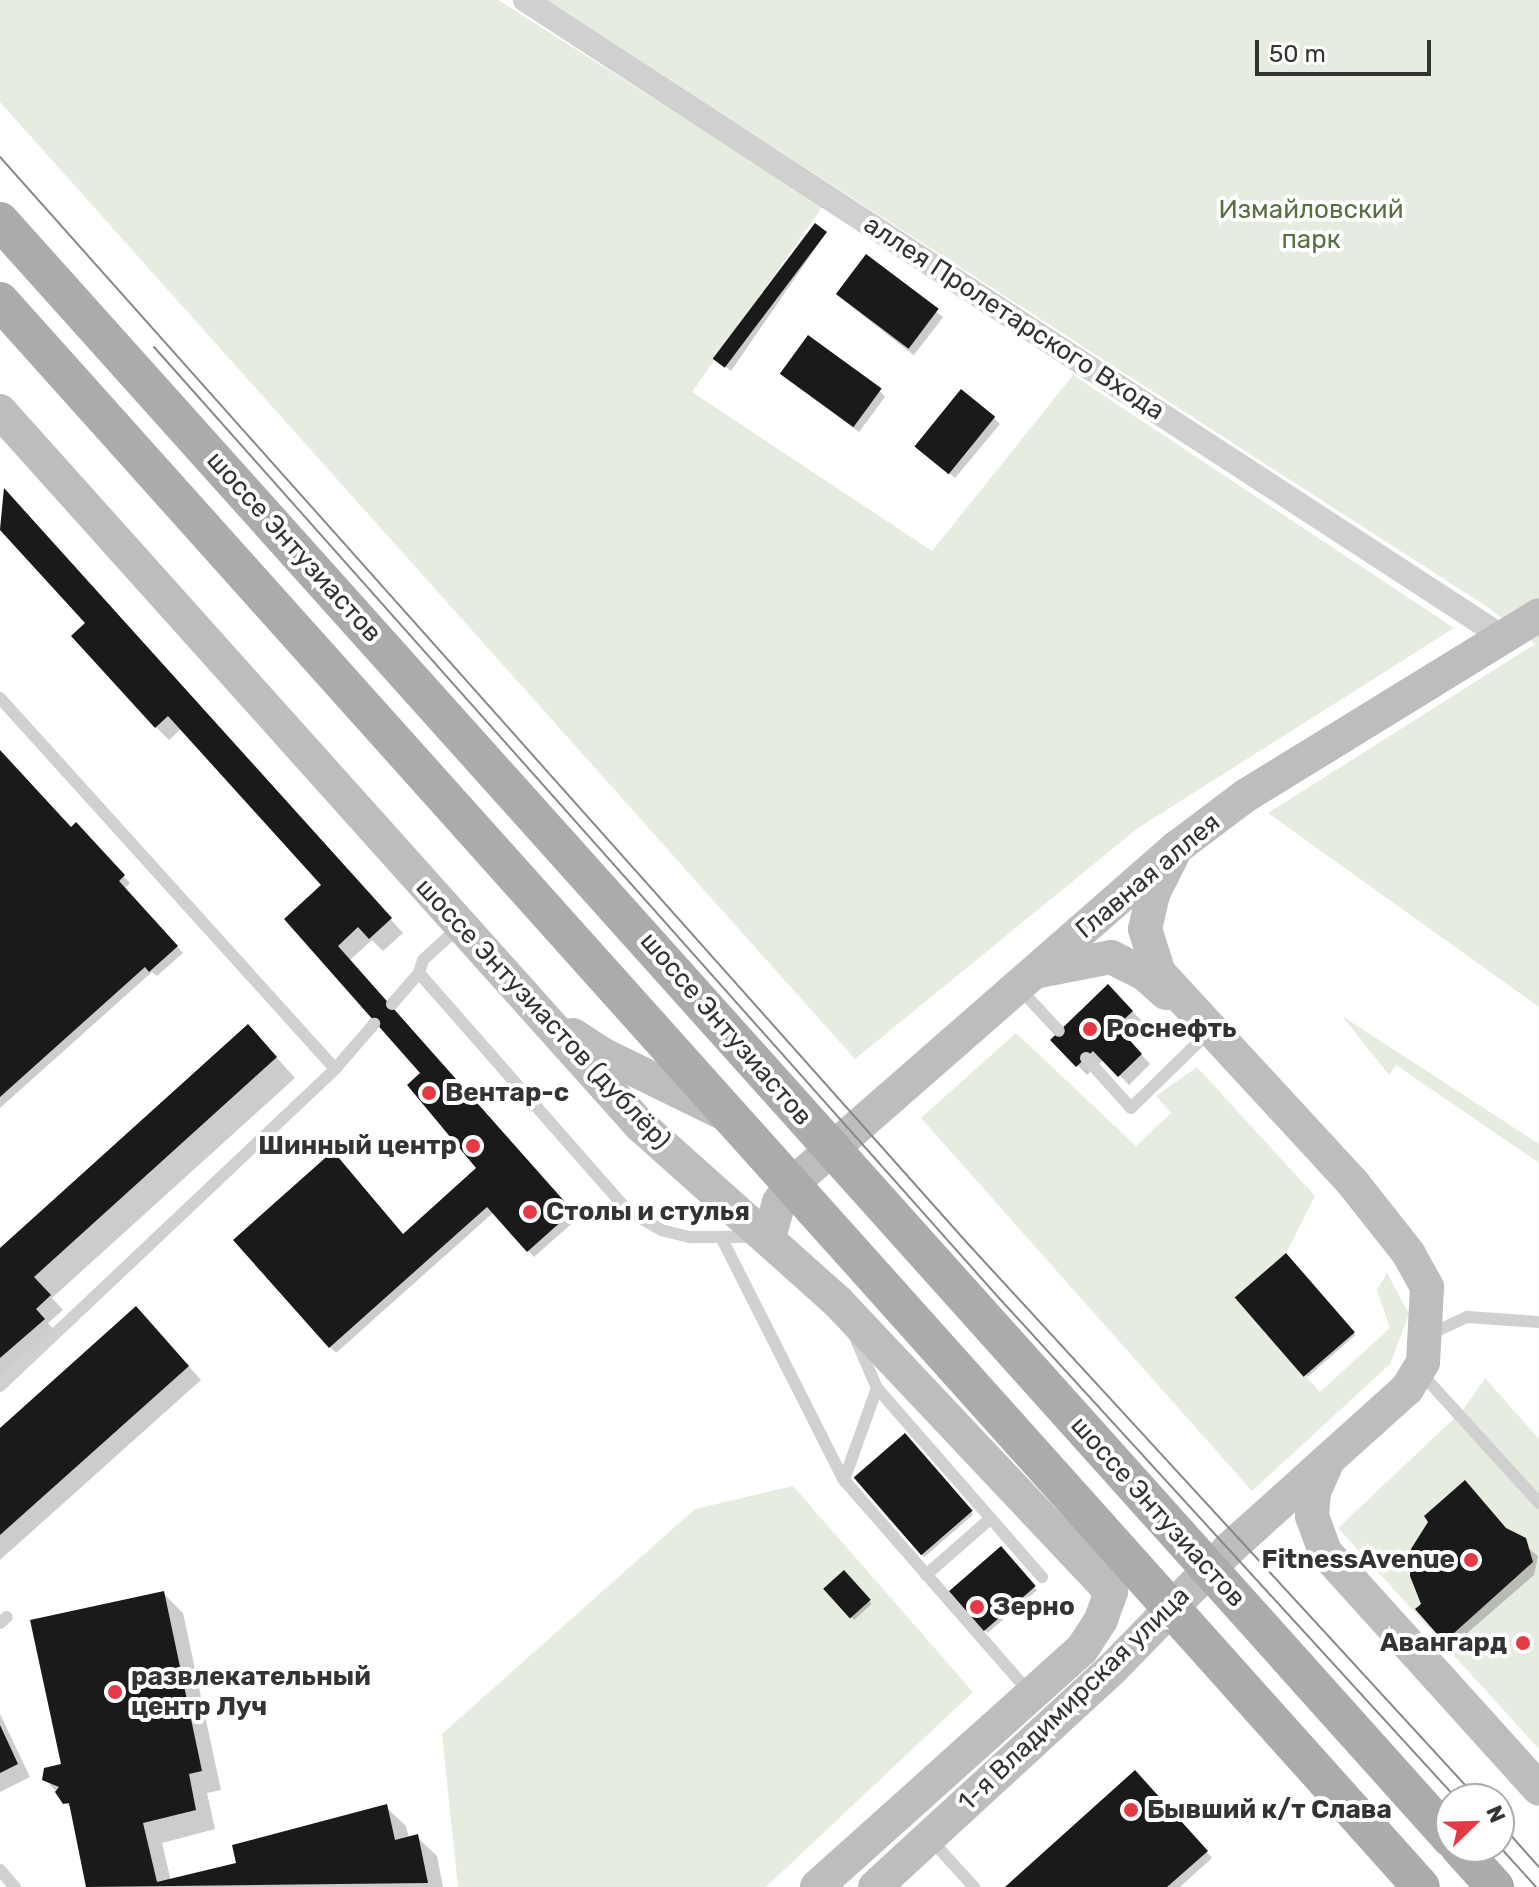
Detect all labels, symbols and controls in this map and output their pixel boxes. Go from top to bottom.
scale bar [1259,24,1435,74]
text: 50 m [1269,40,1326,68]
park label: Измайловский парк [1218,194,1404,256]
street label: аллея Пролетарского Входа [858,209,1170,427]
street label: шоссе Энтузиастов [200,445,388,649]
street label: Главная аллея [1070,807,1226,945]
street label: шоссе Энтузиастов (дублёр) [409,872,677,1156]
street label: шоссе Энтузиастов [634,926,818,1132]
place label: Роснефть [1106,1013,1237,1045]
marker: Роснефть [1081,1020,1099,1038]
place label: Вентар-с [445,1077,569,1109]
marker: Вентар-с [420,1084,438,1102]
place label: Шинный центр [258,1130,457,1162]
marker: Шинный центр [464,1137,482,1155]
place label: Столы и стулья [546,1196,750,1228]
marker: Столы и стулья [521,1203,539,1221]
street label: шоссе Энтузиастов [1064,1410,1252,1614]
place label: FitnessAvenue [1262,1544,1455,1576]
marker: FitnessAvenue [1462,1551,1480,1569]
street label: 1-я Владимирская улица [952,1580,1196,1818]
place label: Зерно [993,1591,1075,1623]
marker: Зерно [968,1598,986,1616]
place label: Авангард [1380,1627,1507,1659]
marker: Авангард [1514,1634,1532,1652]
place label: развлекательный центр Луч [131,1661,371,1722]
marker: развлекательный центр Луч [106,1683,124,1701]
north arrow [1435,1783,1515,1863]
place label: Бывший к/т Слава [1147,1794,1392,1826]
marker: Бывший к/т Слава [1122,1801,1140,1819]
text: N [1480,1802,1511,1827]

